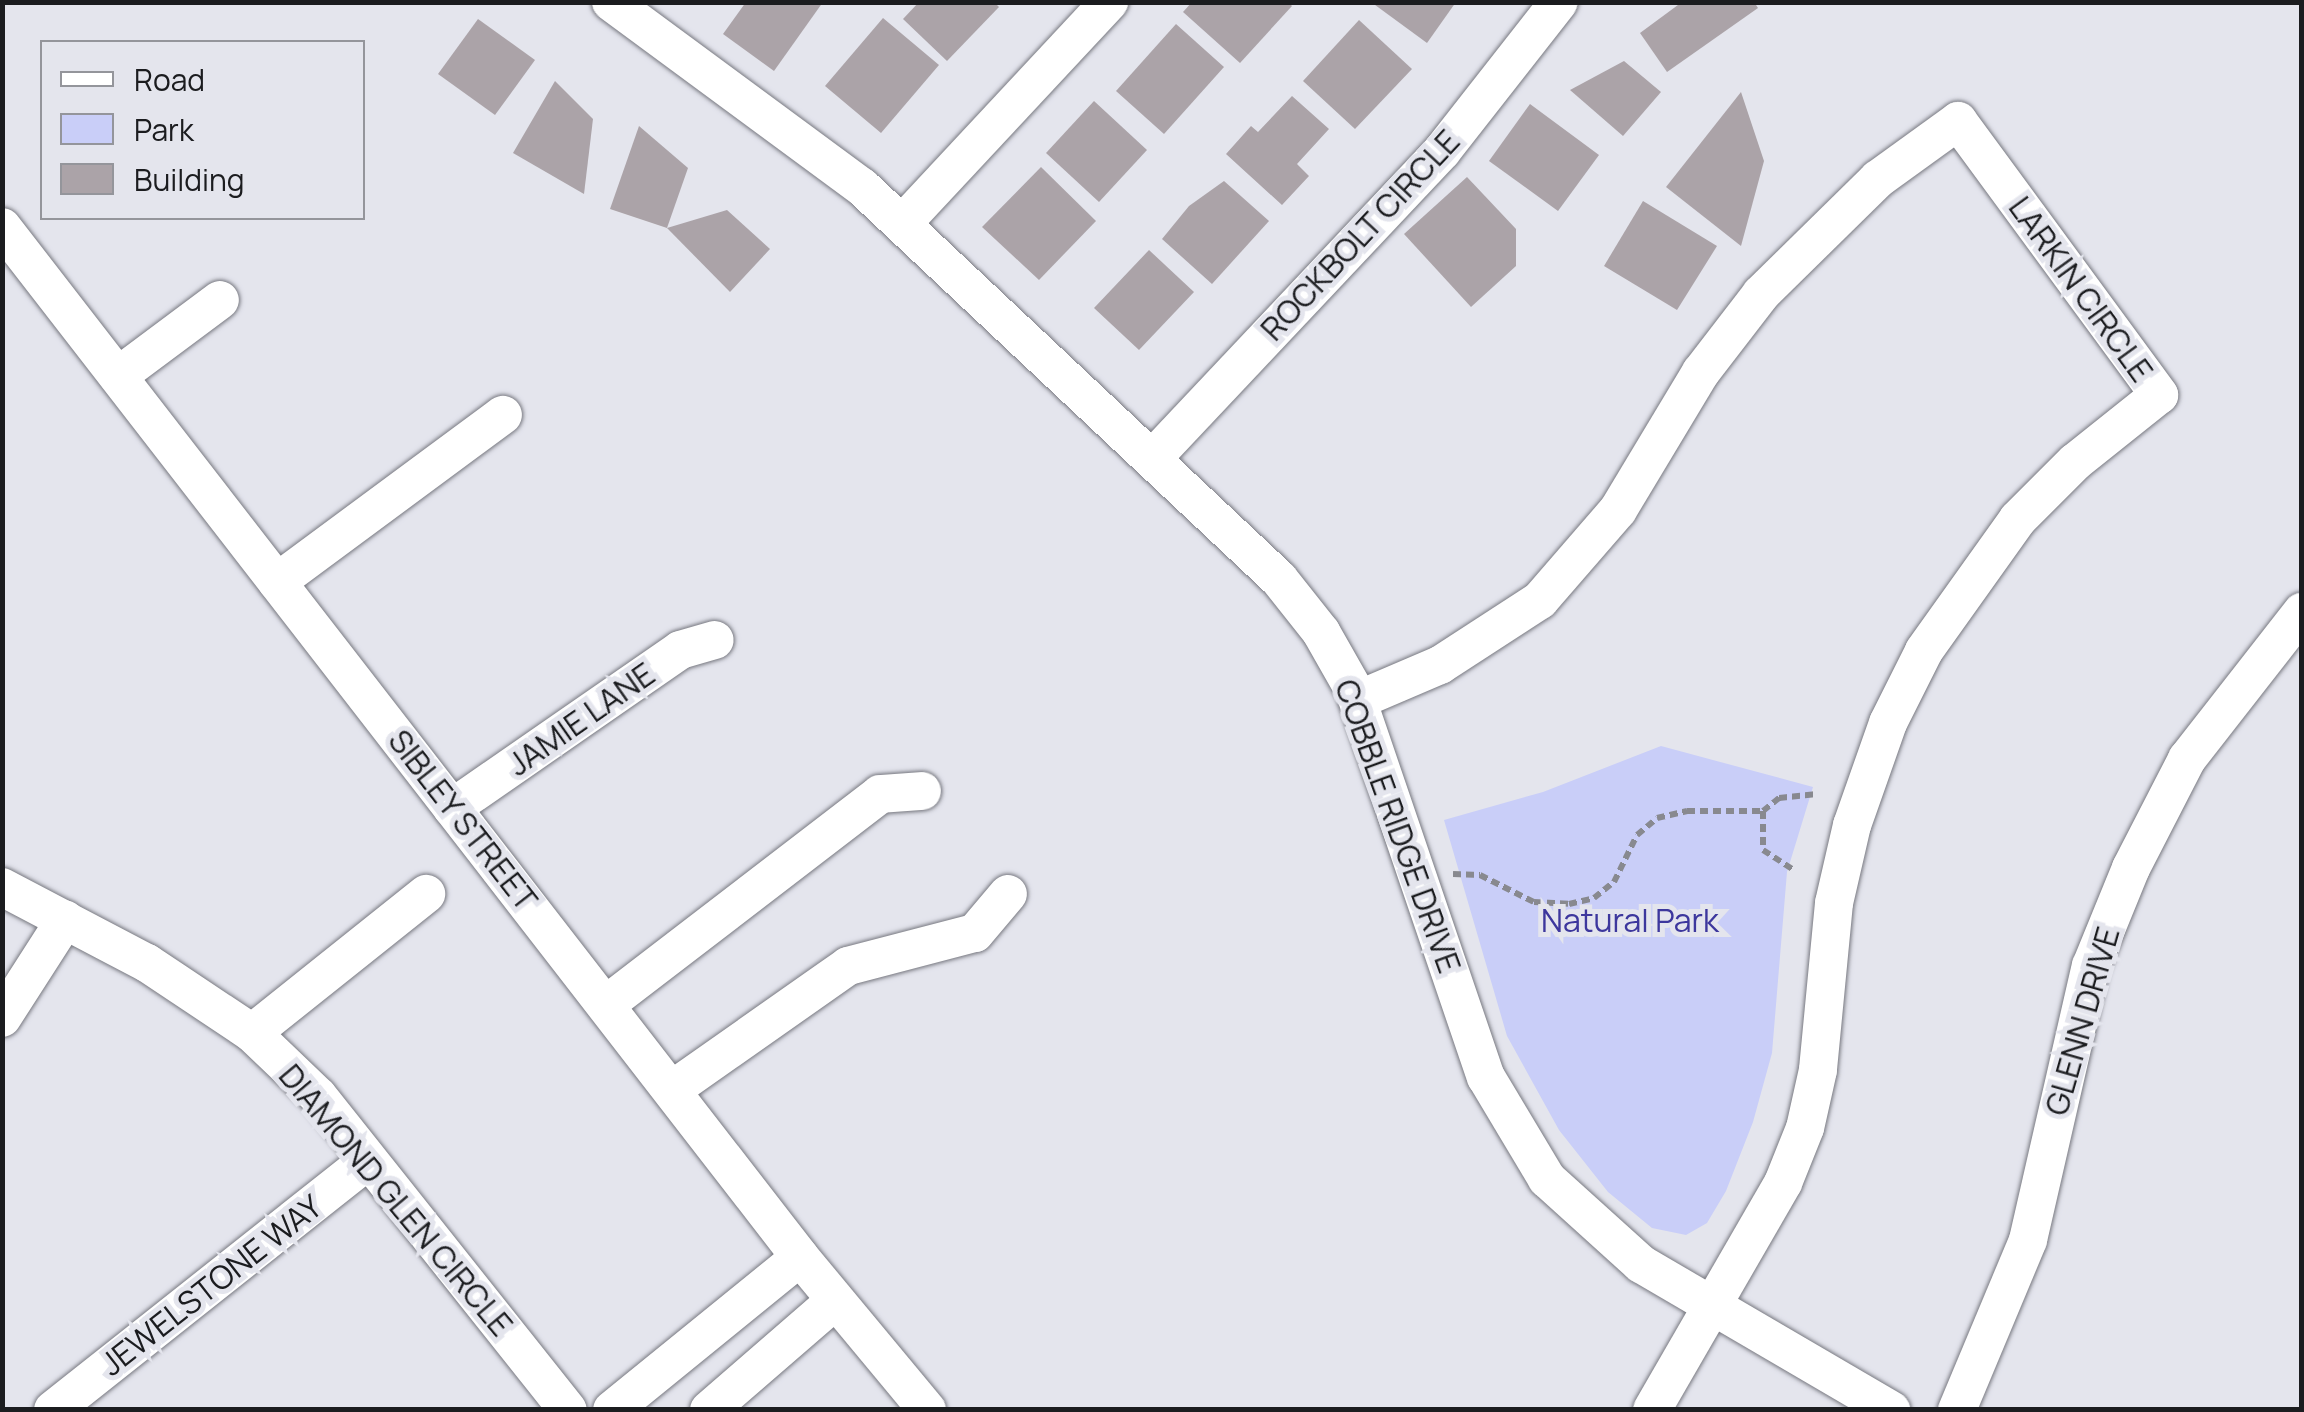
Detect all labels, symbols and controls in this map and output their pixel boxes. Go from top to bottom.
legend [40,40,365,220]
text: Road [134,59,205,100]
text: Park [134,109,194,150]
street label: ROCKBOLT CIRCLE [1252,122,1468,348]
text: Building [134,159,245,200]
street label: LARKIN CIRCLE [2001,189,2161,389]
street label: JAMIE LANE [500,654,662,784]
street label: COBBLE RIDGE DRIVE [1327,674,1469,978]
street label: SIBLEY STREET [380,721,546,919]
park label: Natural Park [1541,901,1719,939]
street label: GLENN DRIVE [2037,922,2127,1120]
street label: DIAMOND GLEN CIRCLE [271,1057,521,1343]
street label: JEWELSTONE WAY [93,1187,329,1383]

